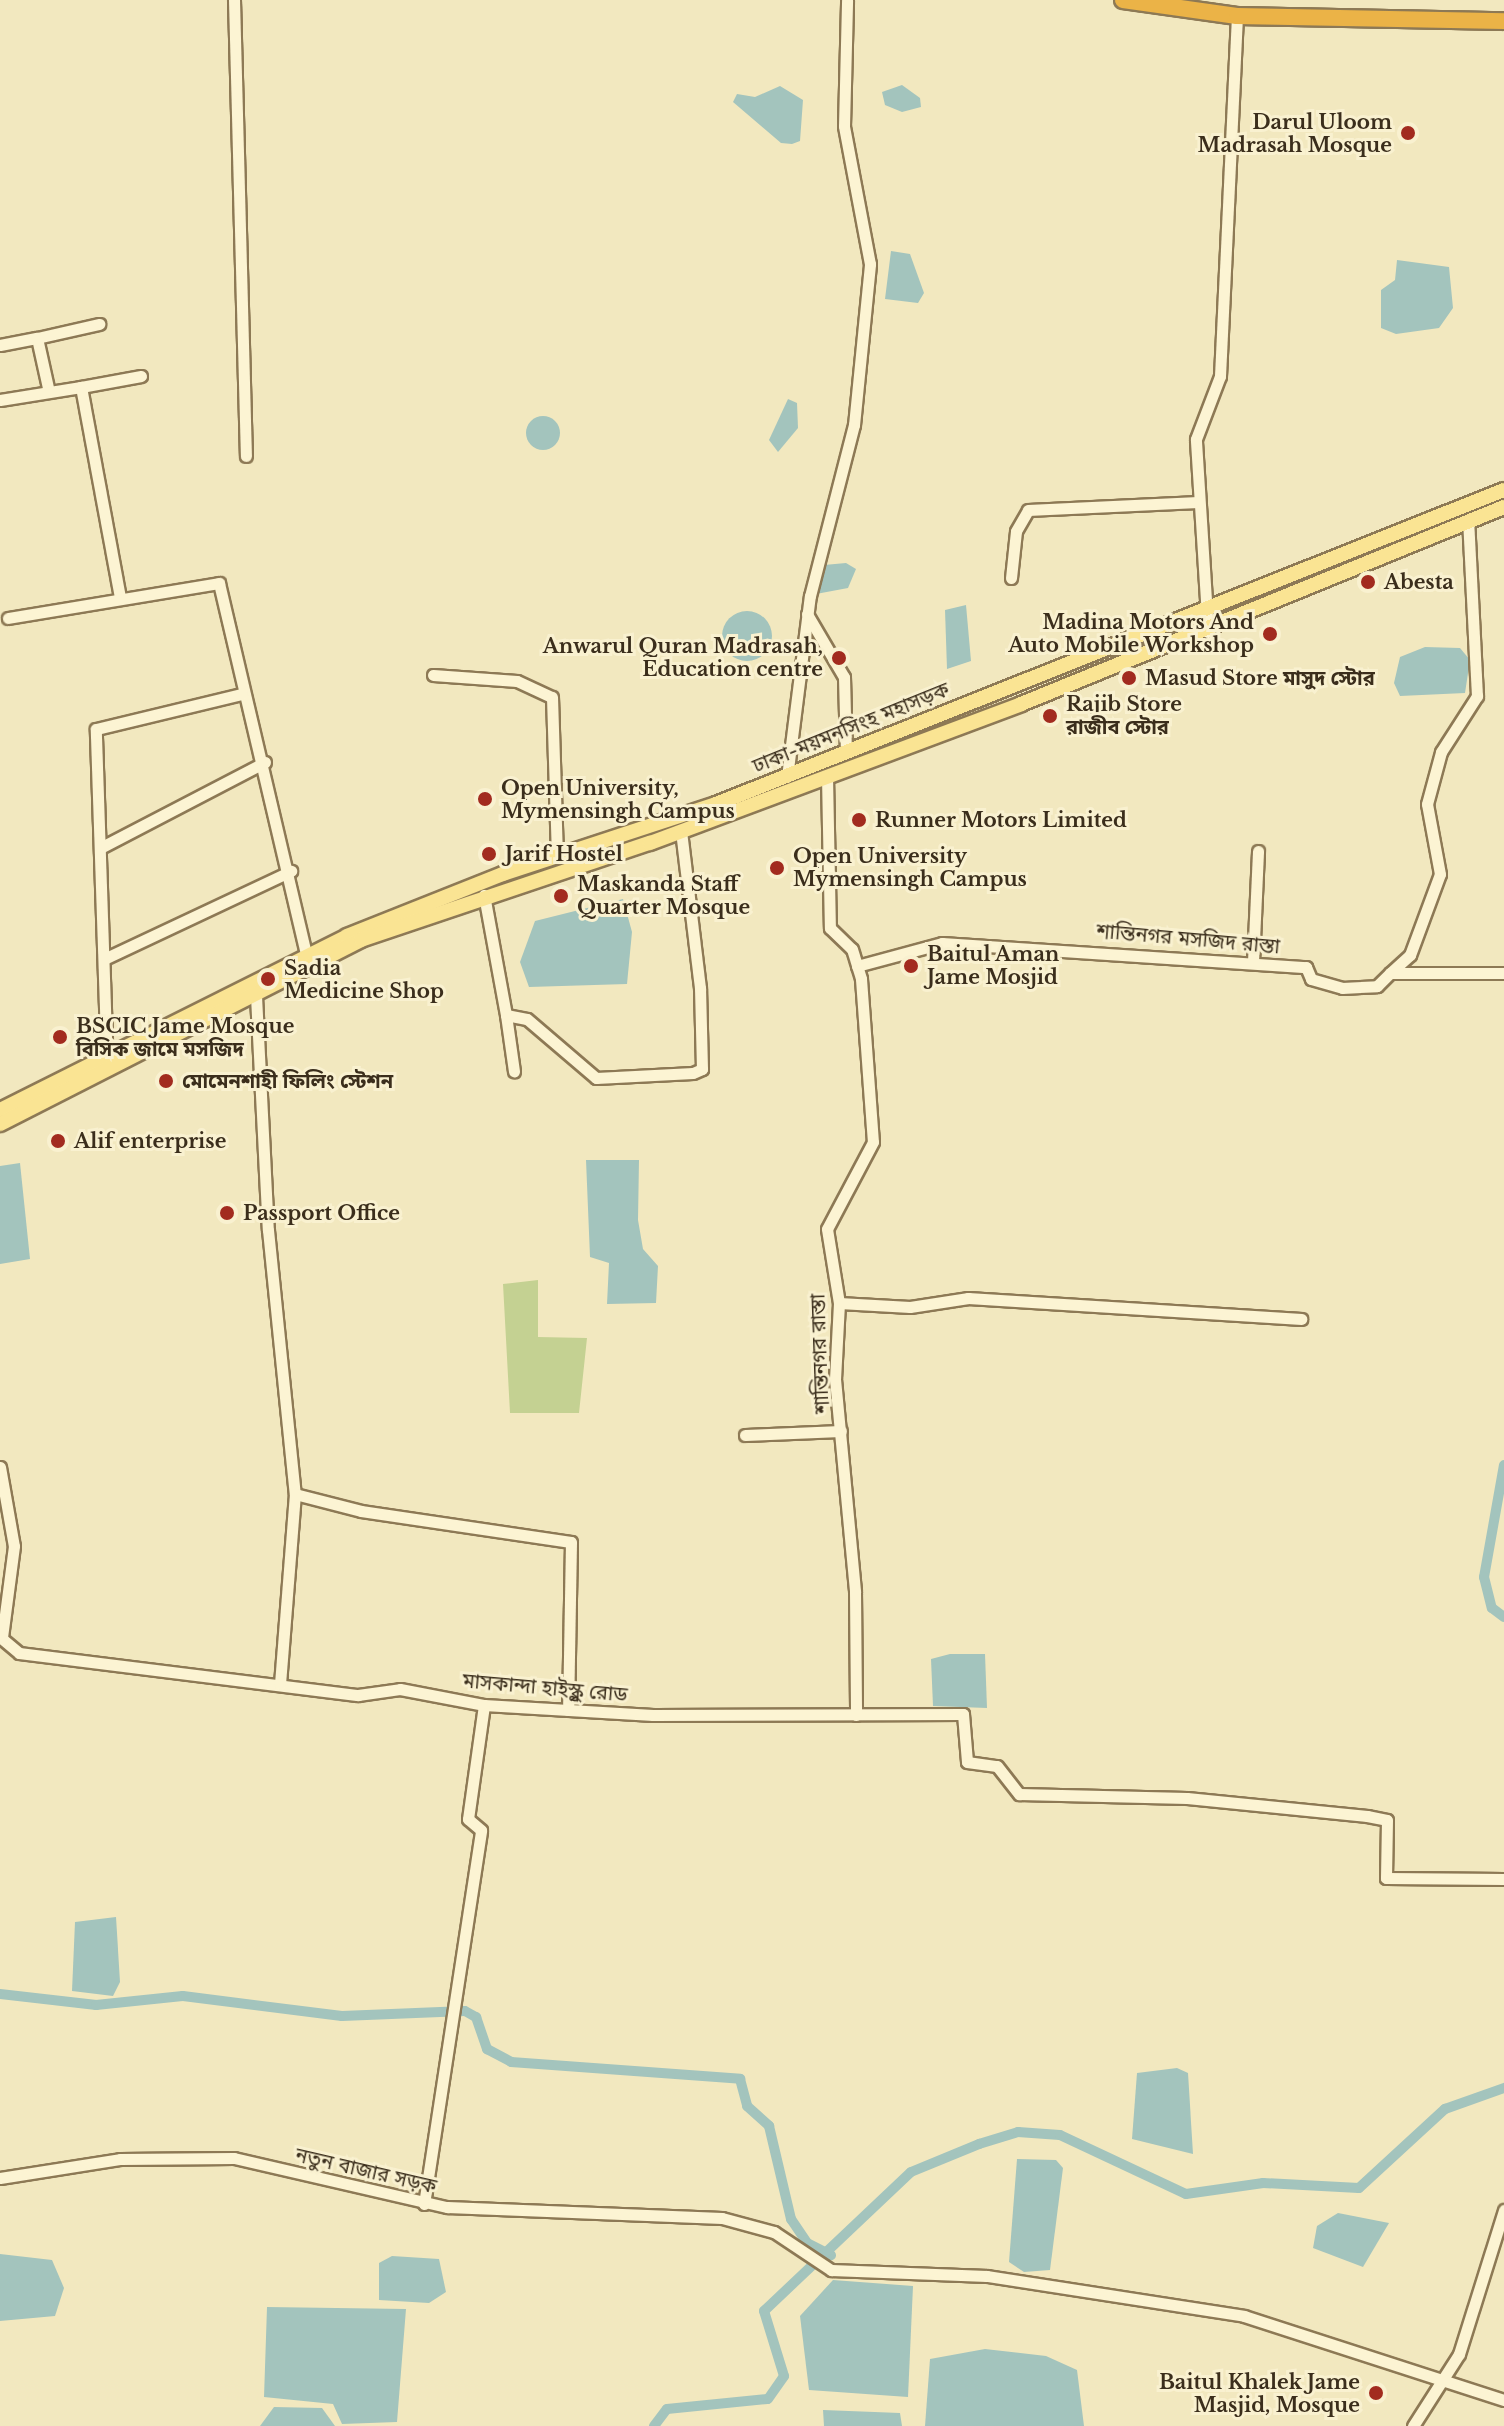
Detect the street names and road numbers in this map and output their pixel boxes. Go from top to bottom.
street label: ঢাকা-ময়মনসিংহ মহাসড়ক [749,678,953,778]
street label: শান্তিনগর মসজিদ রাস্তা [1095,919,1281,959]
street label: শান্তিনগর রাস্তা [806,1294,834,1414]
street label: মাসকান্দা হাইস্কুল রোড [461,1669,629,1707]
street label: নতুন বাজার সড়ক [293,2143,439,2199]

